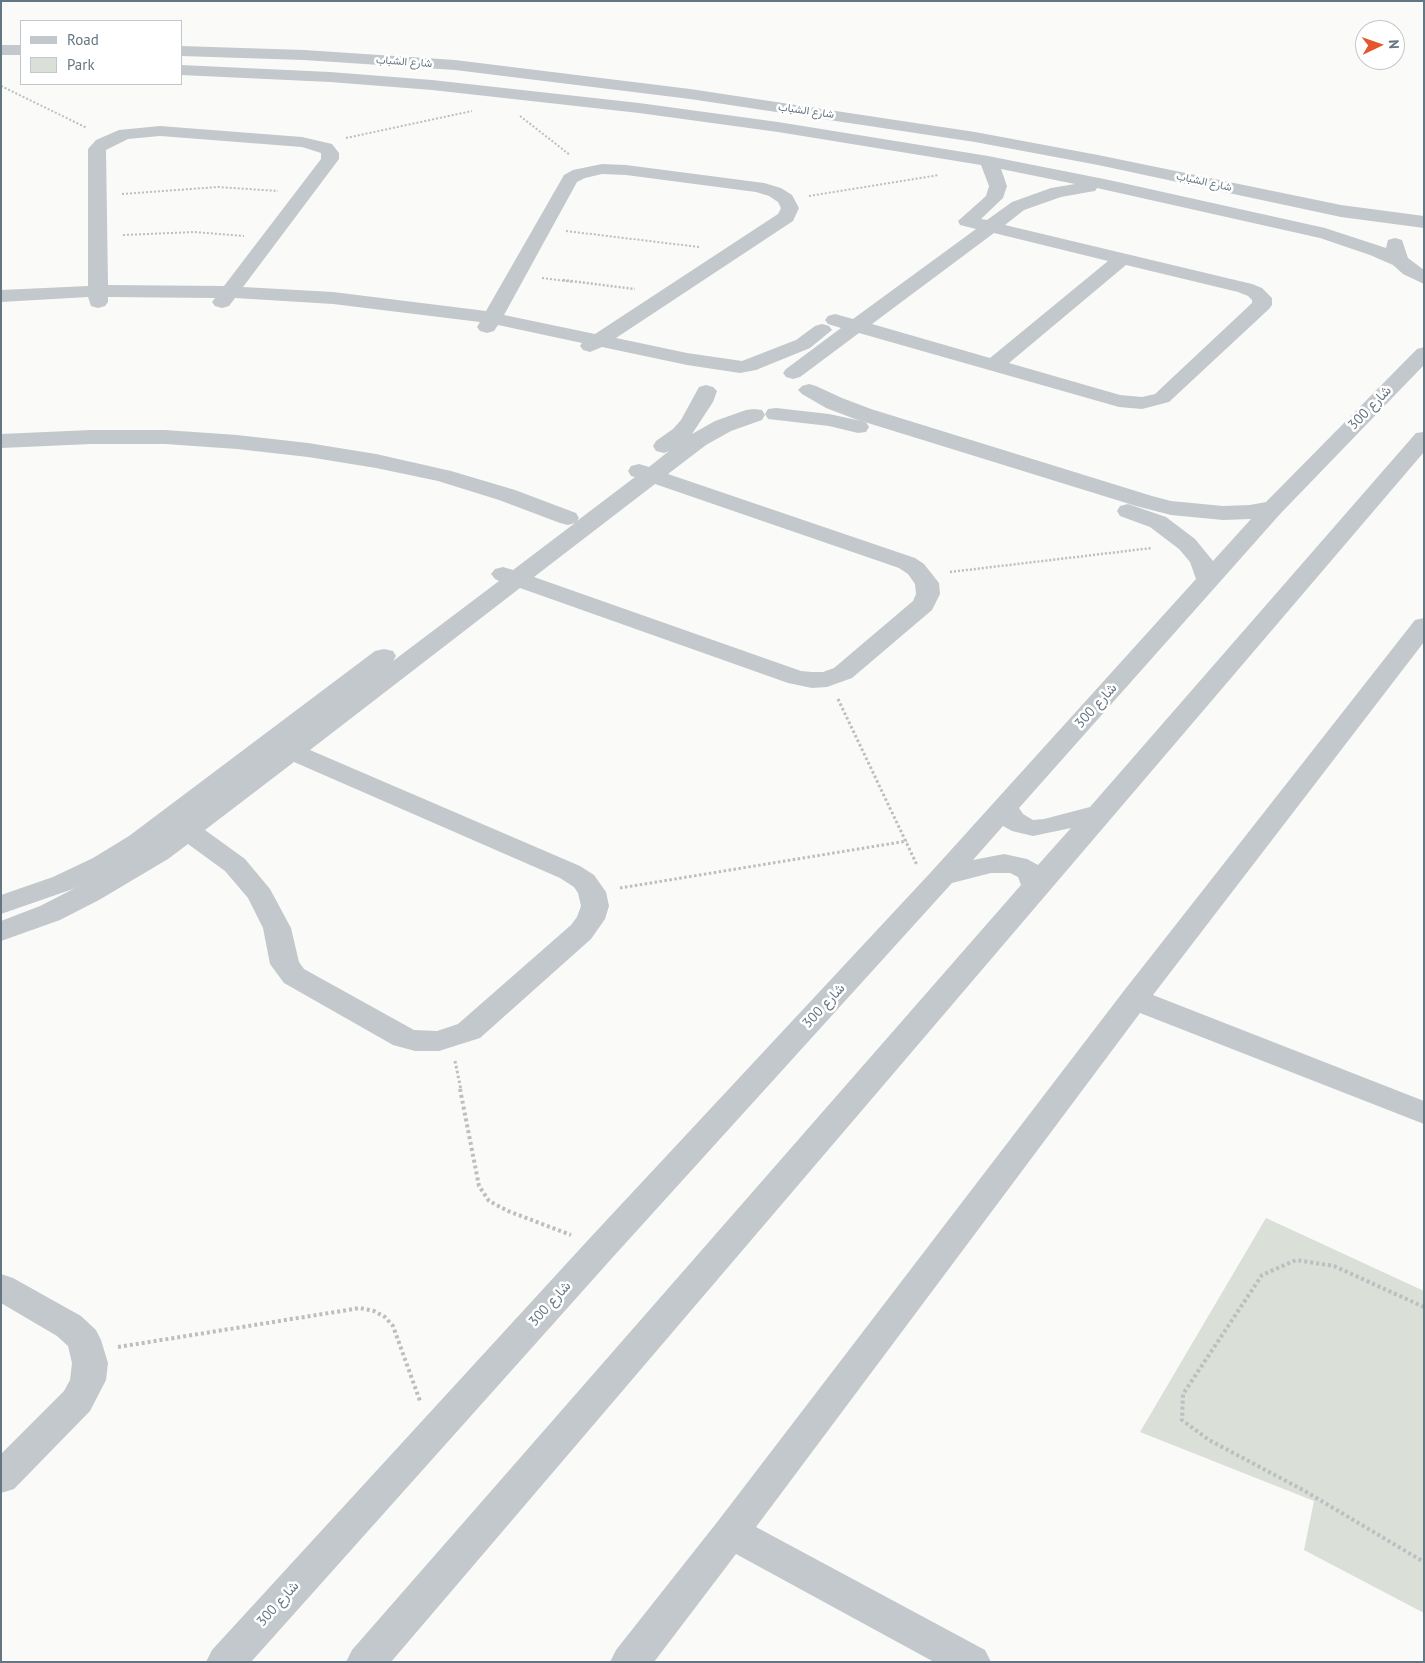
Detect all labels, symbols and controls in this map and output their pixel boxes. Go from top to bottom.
legend [20,20,182,85]
north arrow [1355,20,1405,70]
text: Road [67,30,99,49]
text: N [1385,39,1403,49]
street label: شارع الشباب [375,53,433,71]
text: Park [67,55,95,74]
street label: شارع الشباب [777,101,835,121]
street label: شارع الشباب [1175,170,1233,194]
street label: شارع 300 [1345,382,1395,434]
street label: شارع 300 [1071,680,1121,732]
street label: شارع 300 [799,980,849,1032]
street label: شارع 300 [525,1278,575,1330]
street label: شارع 300 [253,1578,303,1630]

